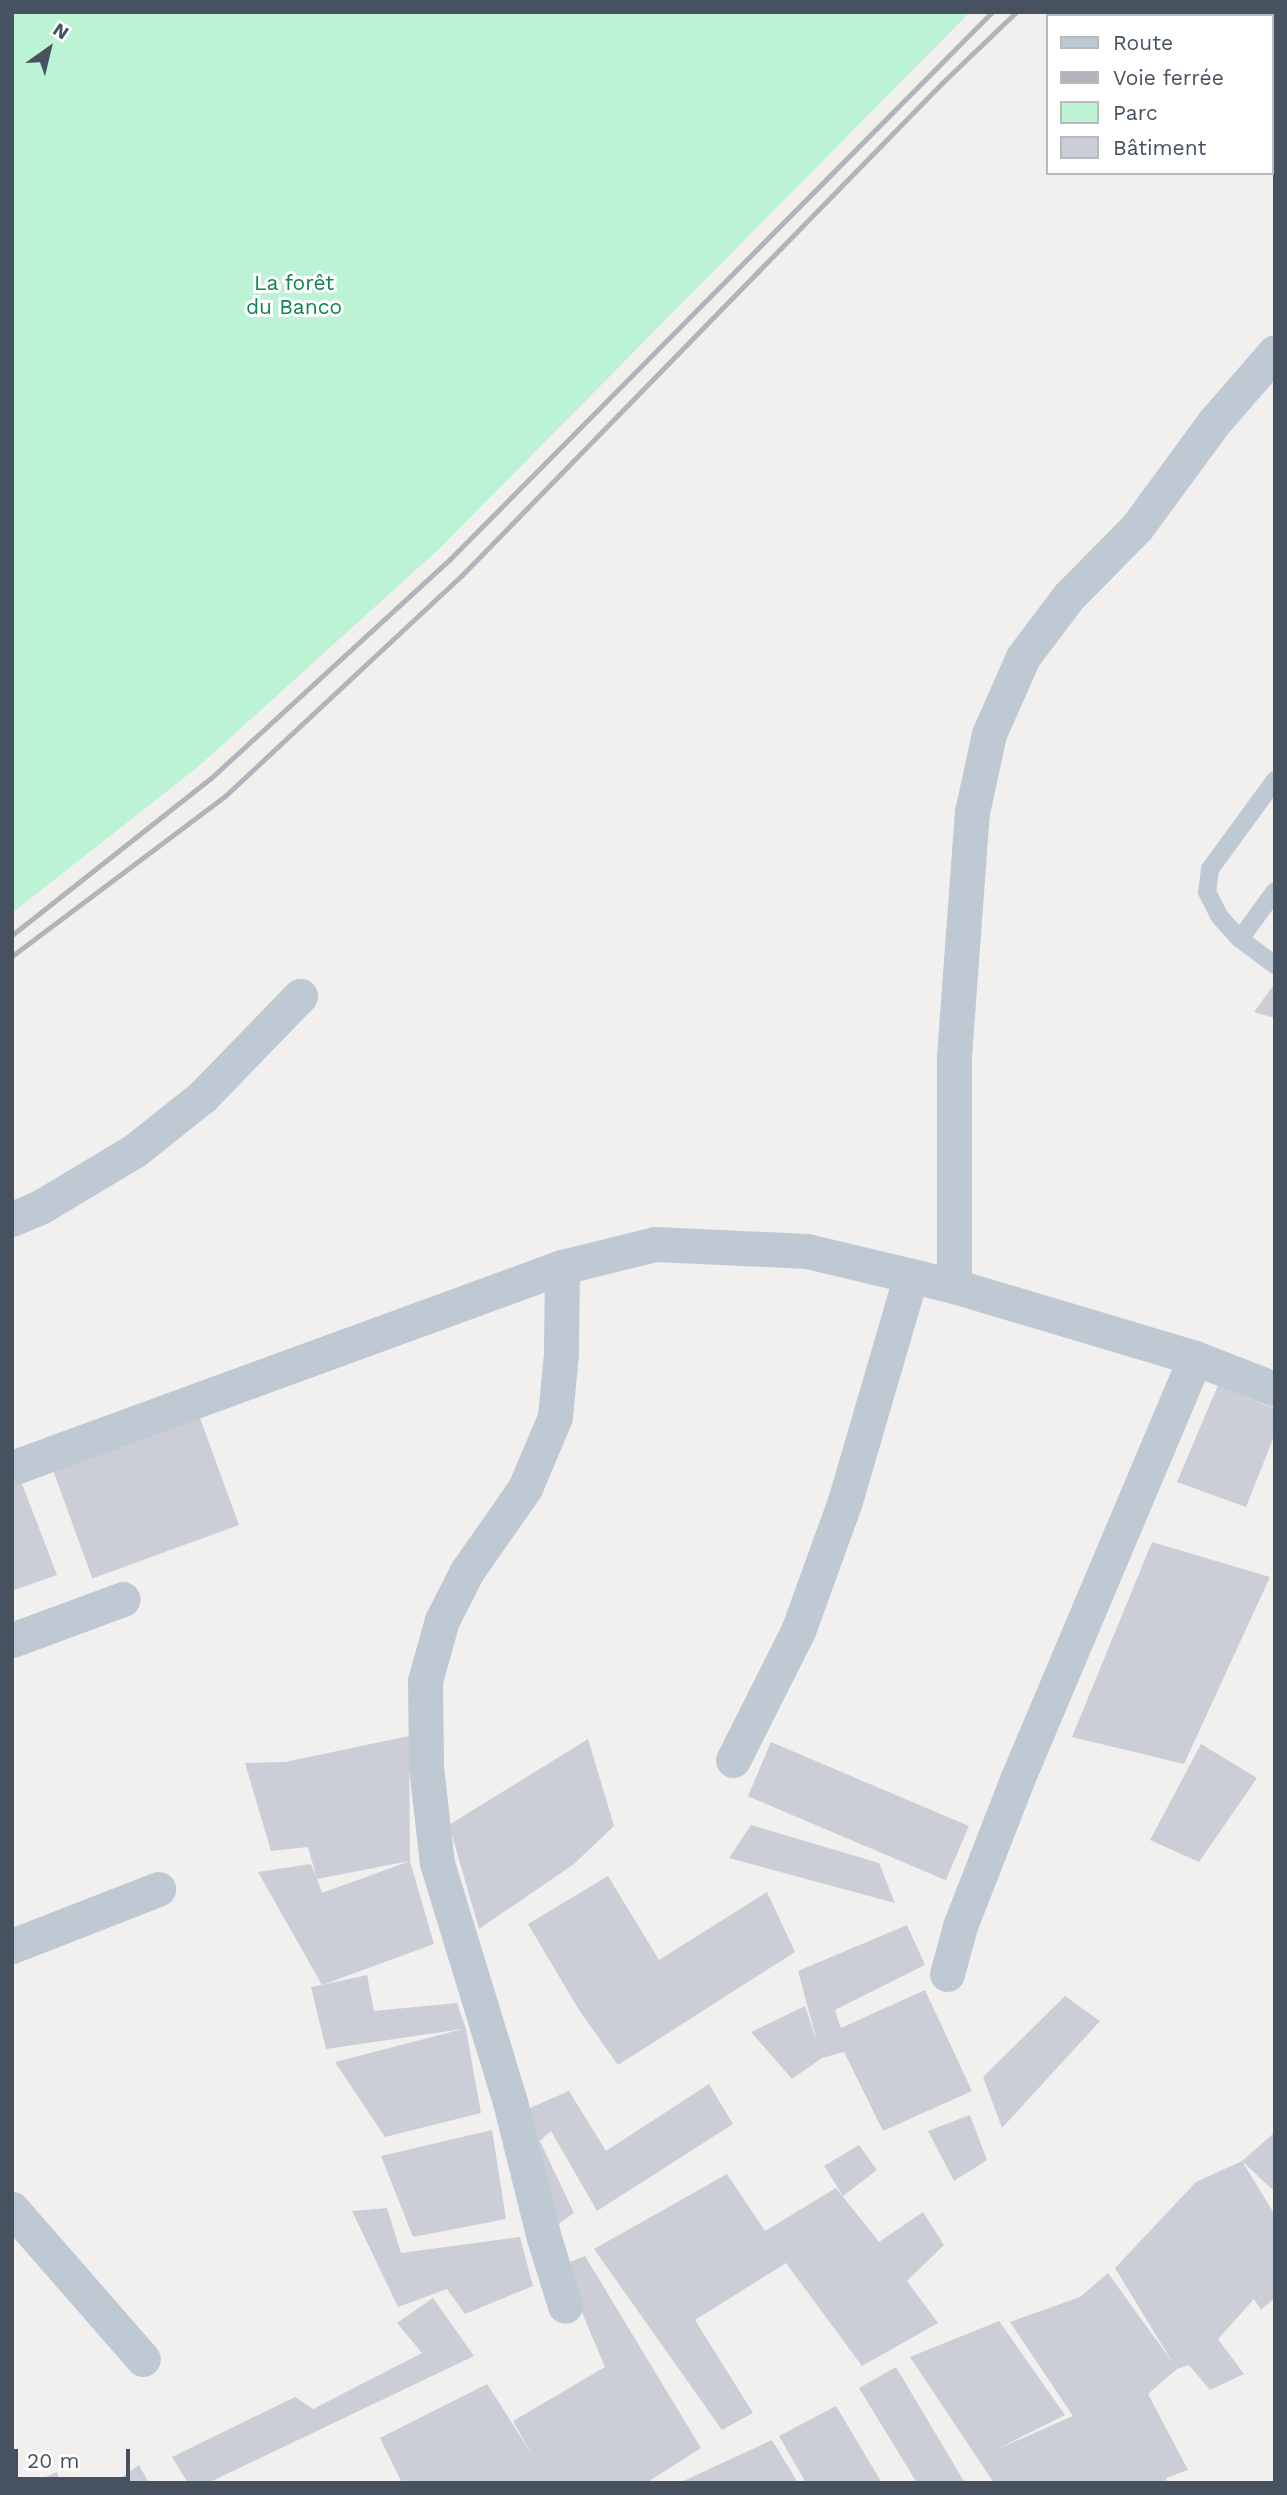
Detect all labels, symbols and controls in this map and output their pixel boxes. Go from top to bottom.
north arrow [14,14,84,84]
legend [1046,14,1273,175]
text: N [49,18,73,45]
text: Route [1113,30,1173,55]
text: Voie ferrée [1113,65,1224,90]
text: Parc [1113,100,1158,125]
text: Bâtiment [1113,135,1206,160]
park label: La forêt du Banco [246,270,342,320]
scale bar [18,2436,133,2480]
text: 20 m [27,2448,79,2473]

